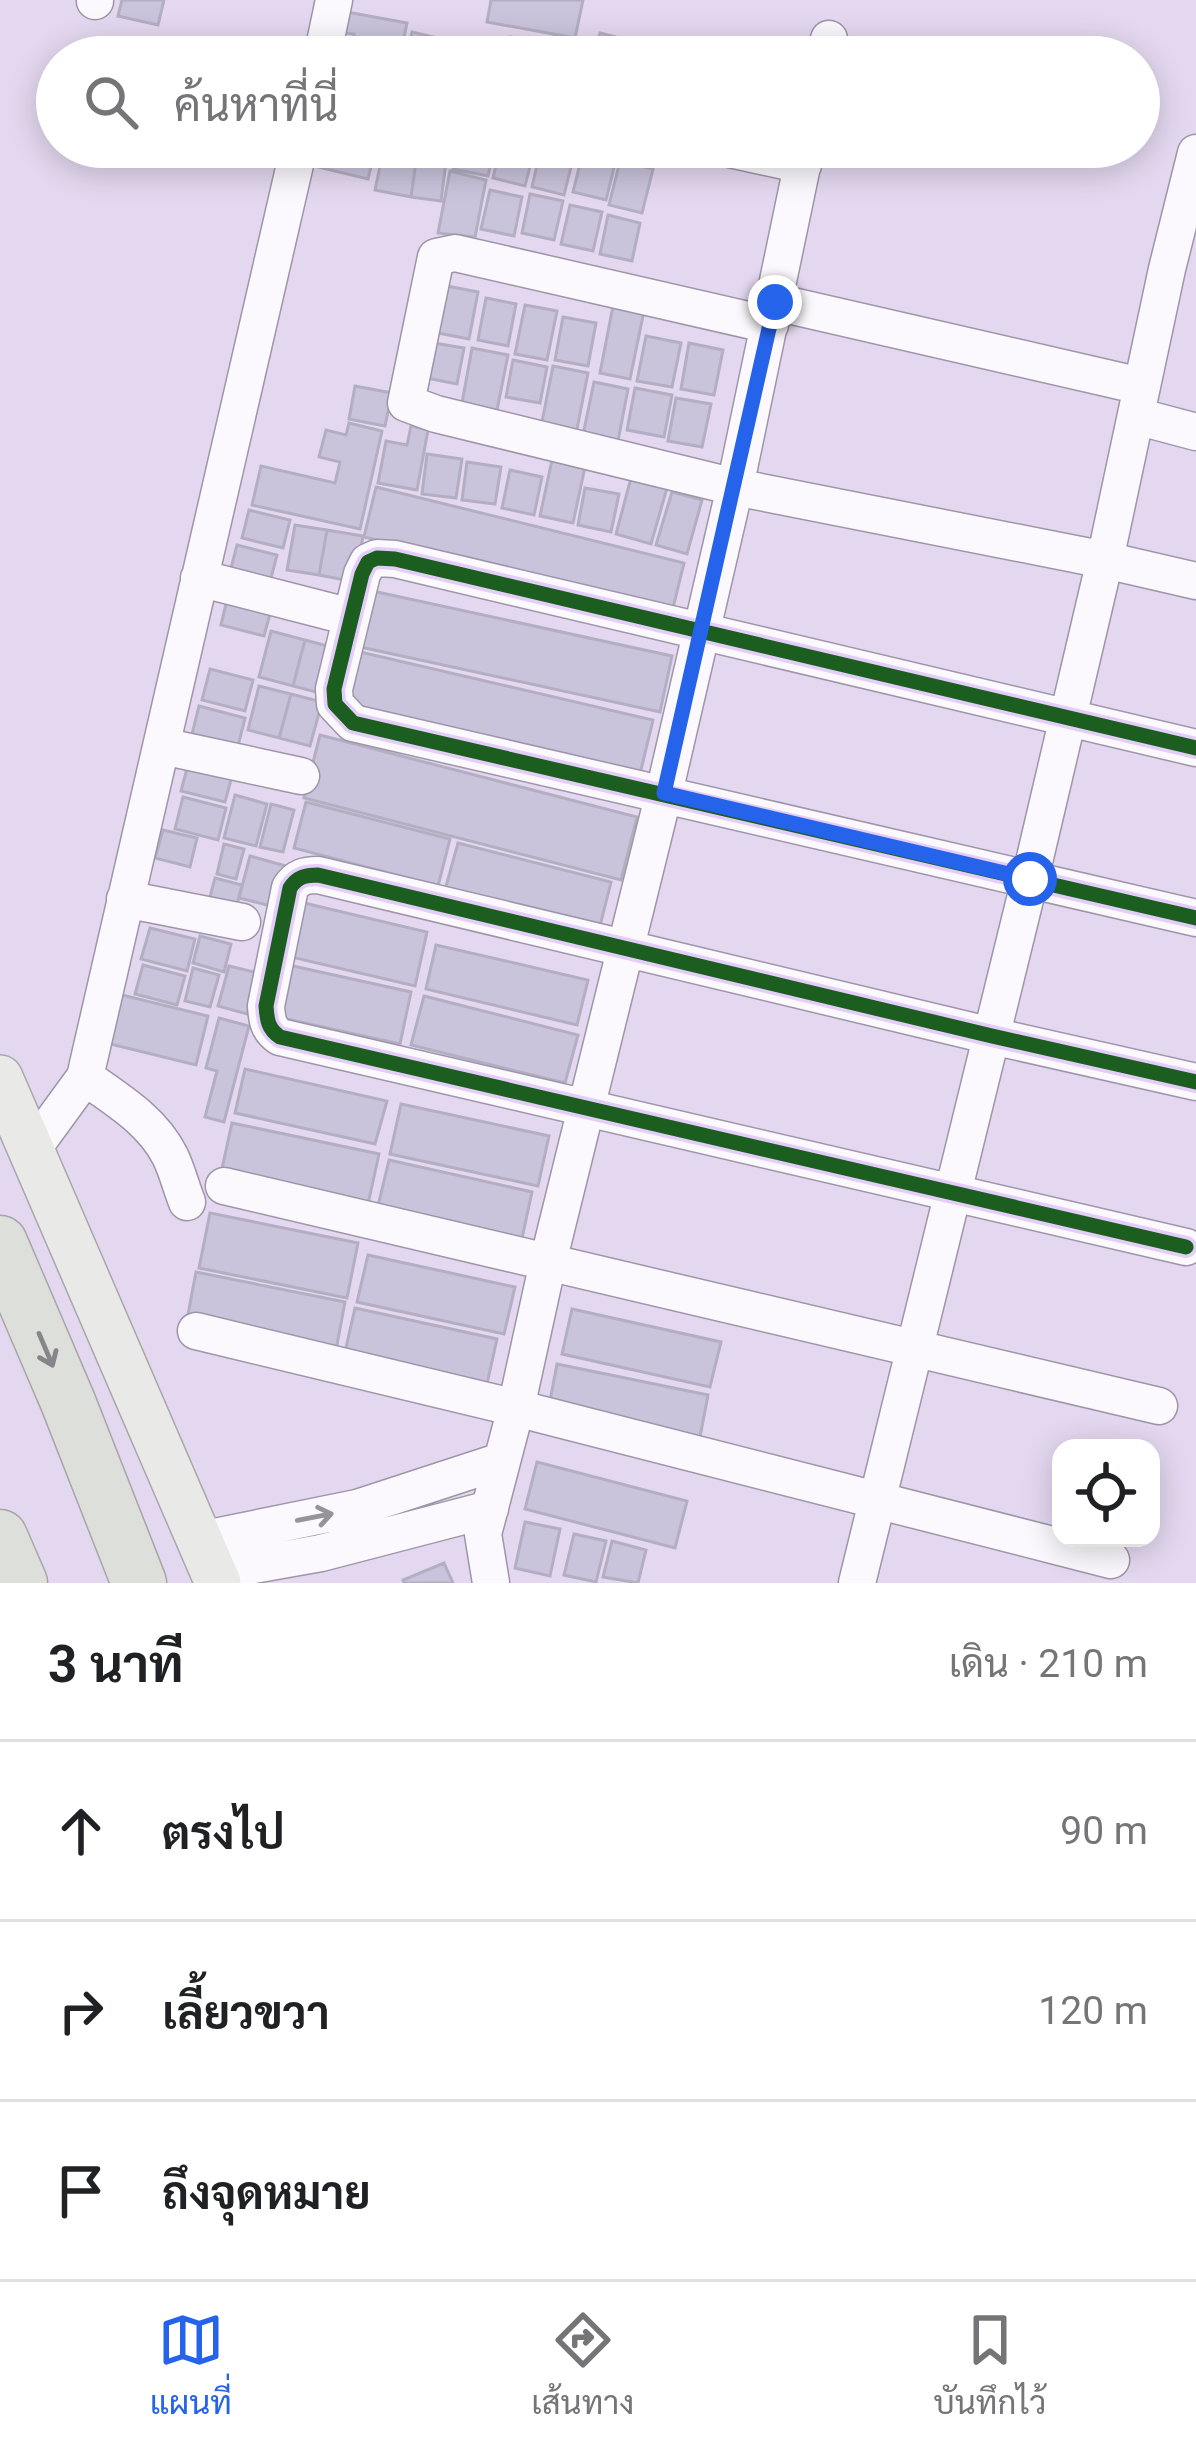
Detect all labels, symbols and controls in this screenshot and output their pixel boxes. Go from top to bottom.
search box [36,36,1160,168]
icon: search [78,69,144,135]
text: ค้นหาที่นี่ [174,79,338,132]
route end [748,275,802,329]
route start [1003,852,1057,906]
one-way arrow [37,1331,58,1368]
map controls [1052,1439,1160,1547]
button: locate [1052,1439,1160,1547]
one-way arrow [295,1504,334,1527]
text: 3 นาที [48,1635,184,1694]
text: เดิน · 210 m [949,1641,1148,1687]
icon: ahead [48,1798,114,1864]
text: ตรงไป [162,1807,285,1860]
text: 90 m [1060,1808,1148,1854]
icon: right [48,1978,114,2044]
text: เลี้ยวขวา [162,1987,330,2040]
text: 120 m [1038,1988,1148,2034]
icon: arrive [48,2158,114,2224]
text: ถึงจุดหมาย [162,2167,371,2220]
tab: แผนที่ [150,2307,232,2422]
tab: เส้นทาง [531,2307,634,2422]
tab: บันทึกไว้ [934,2307,1046,2422]

